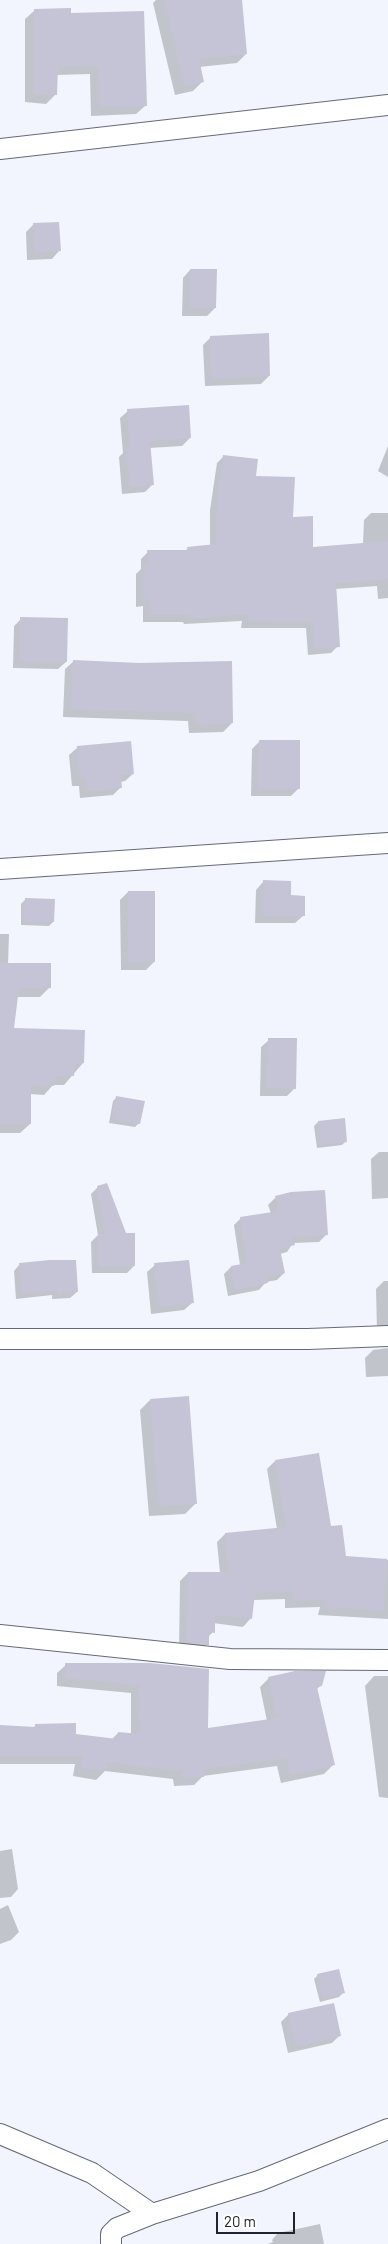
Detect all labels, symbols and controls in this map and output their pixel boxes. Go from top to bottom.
scale bar [218,2202,297,2234]
text: 20 m [224,2212,256,2230]

